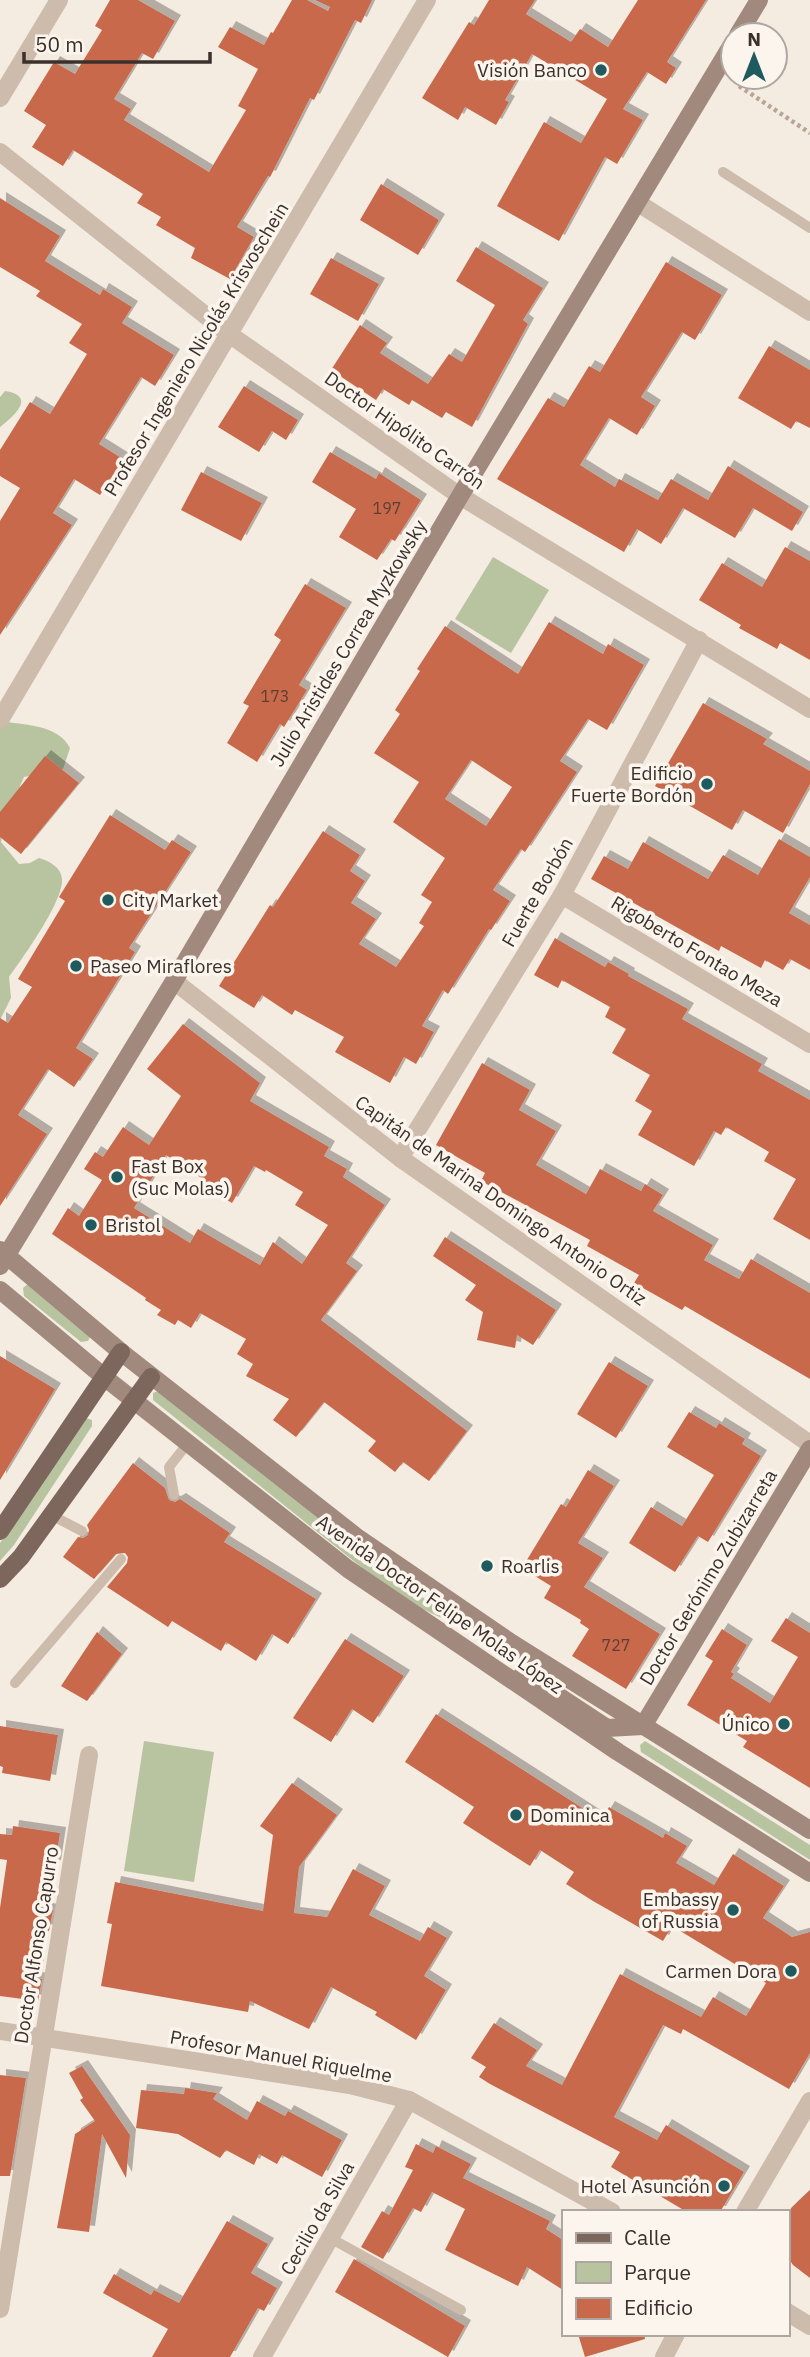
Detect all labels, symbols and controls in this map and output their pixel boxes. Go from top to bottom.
scale bar [24,21,210,65]
north arrow [719,21,789,91]
text: N [747,27,761,51]
text: 50 m [35,30,84,58]
place label: Visión Banco [477,58,587,82]
marker: Visión Banco [593,62,609,78]
street label: Profesor Ingeniero Nicolás Krisvoschein [99,198,293,500]
street label: Doctor Hipólito Carrón [320,366,490,494]
house number: 197 [373,498,401,518]
street label: Julio Aristides Correa Myzkowsky [265,515,432,771]
house number: 173 [261,686,289,706]
place label: Edificio Fuerte Bordón [571,761,693,807]
marker: Edificio Fuerte Bordón [699,776,715,792]
street label: Fuerte Borbón [496,833,578,951]
place label: City Market [122,888,219,912]
street label: Rigoberto Fontao Meza [607,890,787,1012]
marker: City Market [100,892,116,908]
place label: Paseo Miraflores [90,954,232,978]
marker: Paseo Miraflores [68,958,84,974]
street label: Capitán de Marina Domingo Antonio Ortiz [351,1090,652,1310]
place label: Fast Box (Suc Molas) [131,1154,230,1200]
marker: Fast Box (Suc Molas) [109,1169,125,1185]
place label: Bristol [105,1213,161,1237]
marker: Bristol [83,1217,99,1233]
street label: Doctor Gerónimo Zubizarreta [634,1465,782,1689]
street label: Avenida Doctor Felipe Molas López [312,1509,568,1699]
place label: Roarlis [501,1554,560,1578]
marker: Roarlis [479,1558,495,1574]
house number: 727 [602,1635,630,1655]
place label: Único [721,1712,770,1736]
marker: Único [776,1716,792,1732]
place label: Dominica [530,1803,610,1827]
marker: Dominica [508,1807,524,1823]
street label: Doctor Alfonso Capurro [9,1845,63,2045]
place label: Embassy of Russia [642,1887,720,1933]
marker: Embassy of Russia [725,1902,741,1918]
place label: Carmen Dora [665,1959,777,1983]
marker: Carmen Dora [783,1963,799,1979]
street label: Profesor Manuel Riquelme [168,2025,394,2087]
street label: Cecilio da Silva [275,2157,359,2279]
place label: Hotel Asunción [580,2174,710,2198]
marker: Hotel Asunción [716,2178,732,2194]
legend [562,2210,789,2336]
text: Calle [624,2223,671,2251]
text: Parque [624,2258,691,2286]
text: Edificio [624,2293,693,2321]

